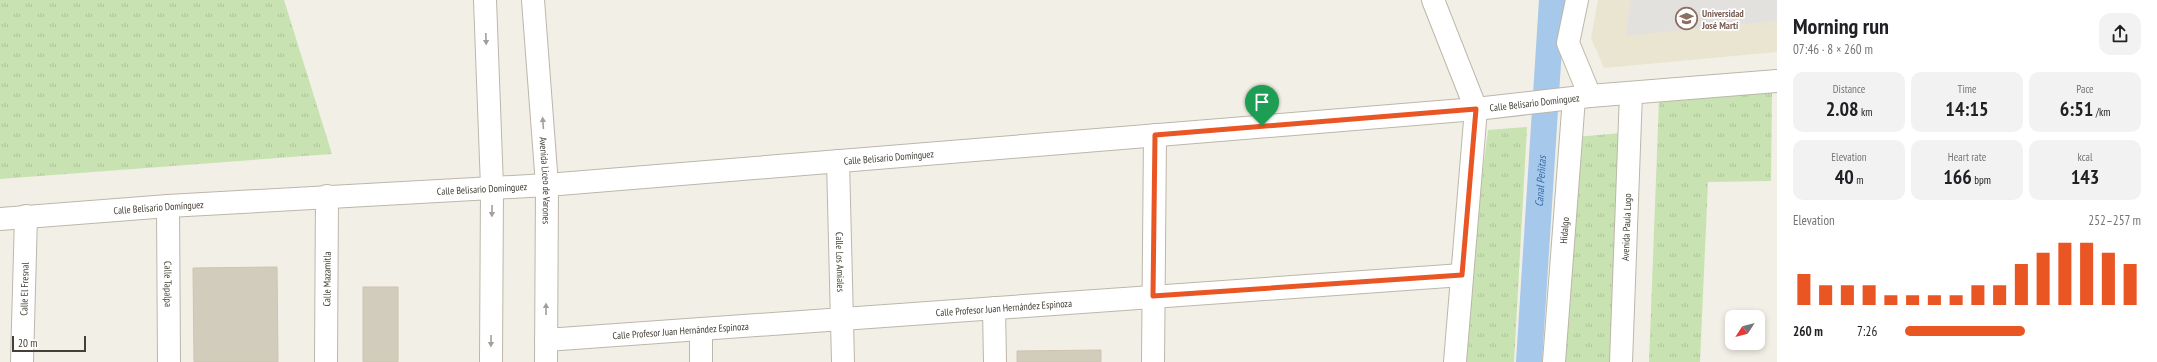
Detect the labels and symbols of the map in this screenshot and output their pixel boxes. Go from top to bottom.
school or university icon: Universidad José Martí [1673,6,1699,32]
place label: Universidad José Martí [1701,7,1744,32]
one-way arrow [483,33,490,45]
pin [1245,85,1279,126]
street label: Calle Belisario Domínguez [1489,91,1581,114]
one-way arrow [539,117,546,129]
street label: Avenida Liceo de Varones [537,136,554,225]
street label: Calle Belisario Domínguez [843,147,935,167]
water label: Canal Peñitas [1532,154,1549,207]
street label: Calle Belisario Domínguez [436,180,528,198]
street label: Avenida Paula Lugo [1618,193,1634,261]
street label: Calle Belisario Domínguez [113,198,204,217]
one-way arrow [489,205,495,218]
street label: Hidalgo [1556,216,1571,244]
street label: Calle Los Amiales [833,232,848,293]
street label: Calle Mazamitla [320,251,333,307]
street label: Calle Tapalpa [162,261,175,307]
street label: Calle El Fresnal [17,262,31,316]
street label: Calle Profesor Juan Hernández Espinoza [935,296,1072,319]
one-way arrow [543,302,549,315]
north arrow [1725,310,1765,350]
street label: Calle Profesor Juan Hernández Espinoza [612,319,749,342]
scale bar [12,334,86,353]
one-way arrow [488,335,494,348]

